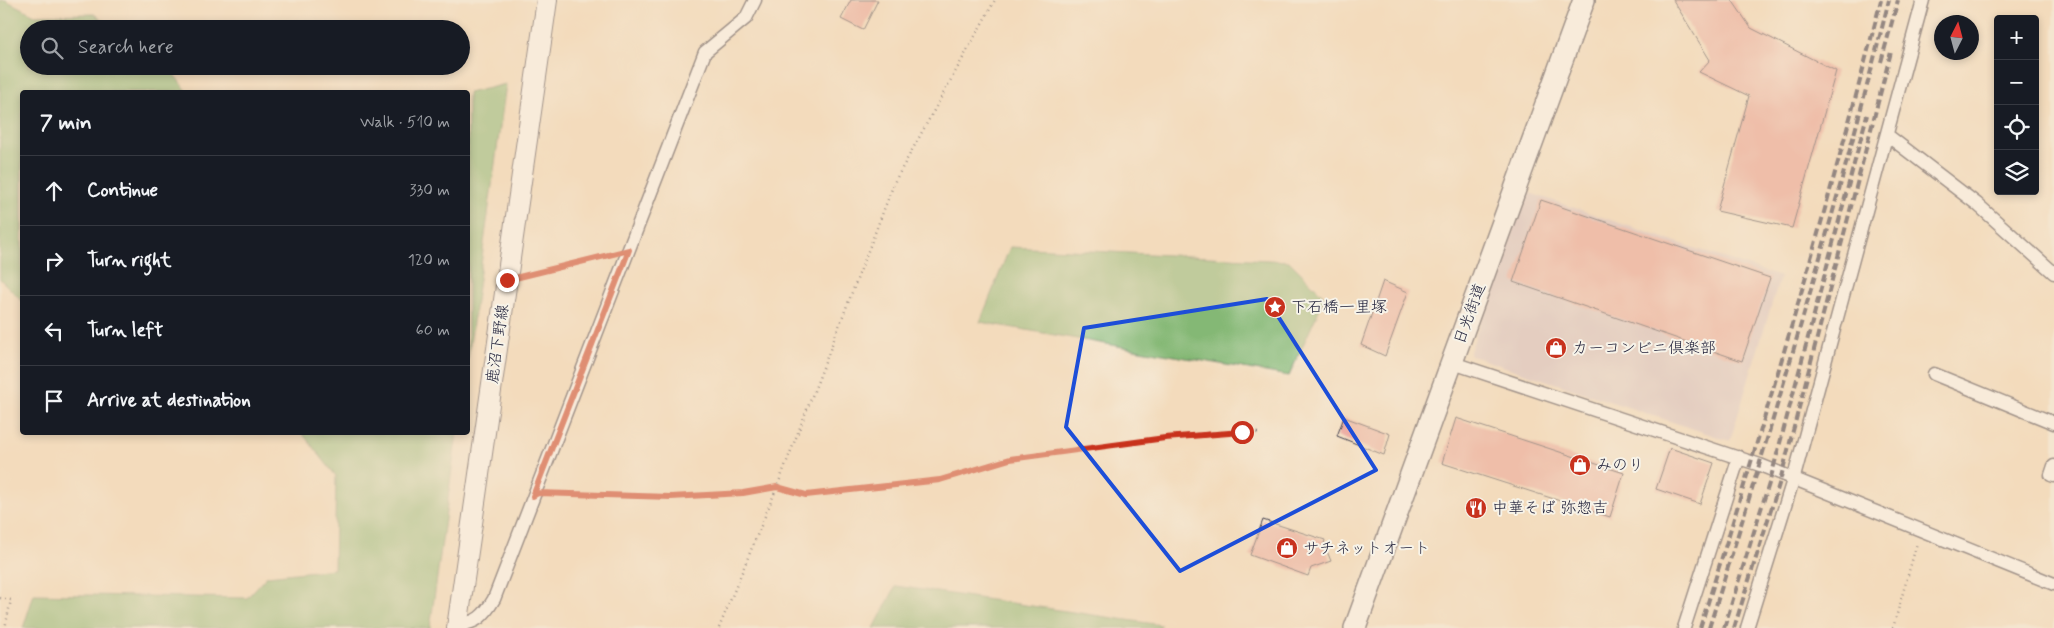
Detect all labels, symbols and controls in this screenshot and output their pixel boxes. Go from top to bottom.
north arrow [1934,15,1979,60]
map controls [1994,15,2039,195]
button: + [1994,15,2039,60]
search box [20,20,470,75]
icon: search [38,34,66,62]
text: Search here [78,35,174,60]
button: − [1994,60,2039,105]
button: locate [1994,105,2039,150]
text: 7 min [40,109,92,137]
text: Walk · 510 m [360,112,450,133]
button: layers [1994,150,2039,195]
icon: ahead [40,177,68,205]
text: Continue [87,178,158,203]
text: 330 m [409,180,450,201]
icon: right [40,247,68,275]
text: Turn right [87,248,171,273]
text: 120 m [408,250,450,271]
route end [496,269,519,292]
street label: 日光街道 [1449,280,1491,348]
place icon: 下石橋一里塚 [1263,295,1287,319]
place label: 下石橋一里塚 [1291,297,1387,318]
street label: 鹿沼下野線 [482,303,514,385]
icon: left [40,317,68,345]
text: Turn left [87,318,163,343]
text: 60 m [416,320,450,341]
shop icon: カーコンビニ倶楽部 [1544,336,1568,360]
place label: カーコンビニ倶楽部 [1572,338,1716,359]
icon: arrive [40,387,68,415]
text: Arrive at destination [87,388,251,413]
route start [1231,421,1254,444]
shop icon: みのり [1568,453,1592,477]
place label: みのり [1596,455,1644,476]
restaurant icon: 中華そば 弥惣吉 [1464,496,1488,520]
place label: 中華そば 弥惣吉 [1492,498,1608,519]
shop icon: サチネットオート [1275,536,1299,560]
place label: サチネットオート [1303,538,1430,559]

